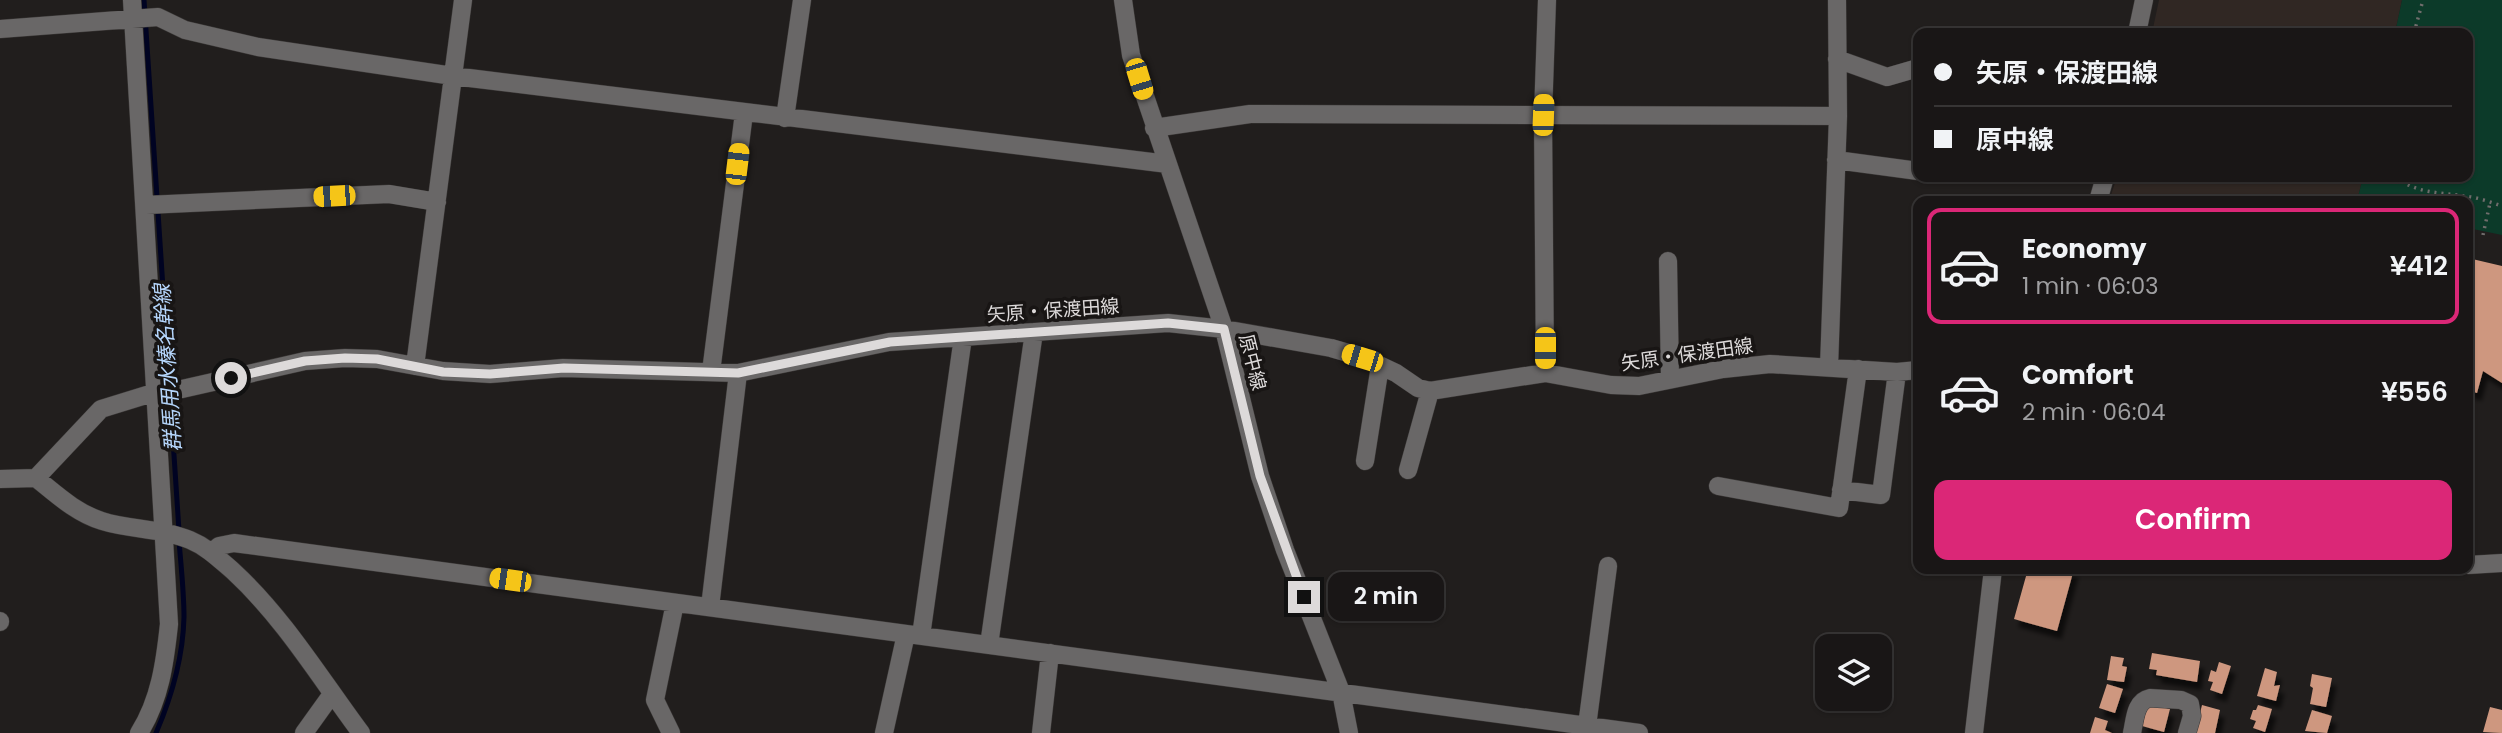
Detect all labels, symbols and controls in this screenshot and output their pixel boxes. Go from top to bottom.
text: 矢原・保渡田線 [1976,55,2158,91]
car [1123,56,1156,102]
car [1532,94,1555,136]
text: 原中線 [1976,122,2054,158]
car [725,142,750,186]
car [313,184,356,208]
text: Economy [2022,231,2146,267]
icon: car [1938,235,2001,298]
text: ¥412 [2390,248,2448,284]
text: 1 min · 06:03 [2022,270,2159,302]
water label: 群馬用水榛名幹線 [147,280,188,453]
street label: 矢原・保渡田線 [986,292,1120,329]
car [1535,327,1556,369]
street label: 原中線 [1233,331,1273,393]
street label: 矢原・保渡田線 [1619,332,1755,377]
car [1339,342,1386,374]
text: Comfort [2022,357,2134,393]
icon: car [1938,361,2001,424]
route start [215,362,247,394]
text: ¥556 [2381,374,2448,410]
text: 2 min · 06:04 [2022,396,2165,428]
button: Confirm [1934,480,2452,560]
car [488,567,533,593]
callout: 2 min [1328,572,1444,622]
text: 2 min [1354,580,1418,612]
route end [1288,581,1320,613]
map controls [1815,634,1892,711]
button: layers [1815,634,1892,711]

